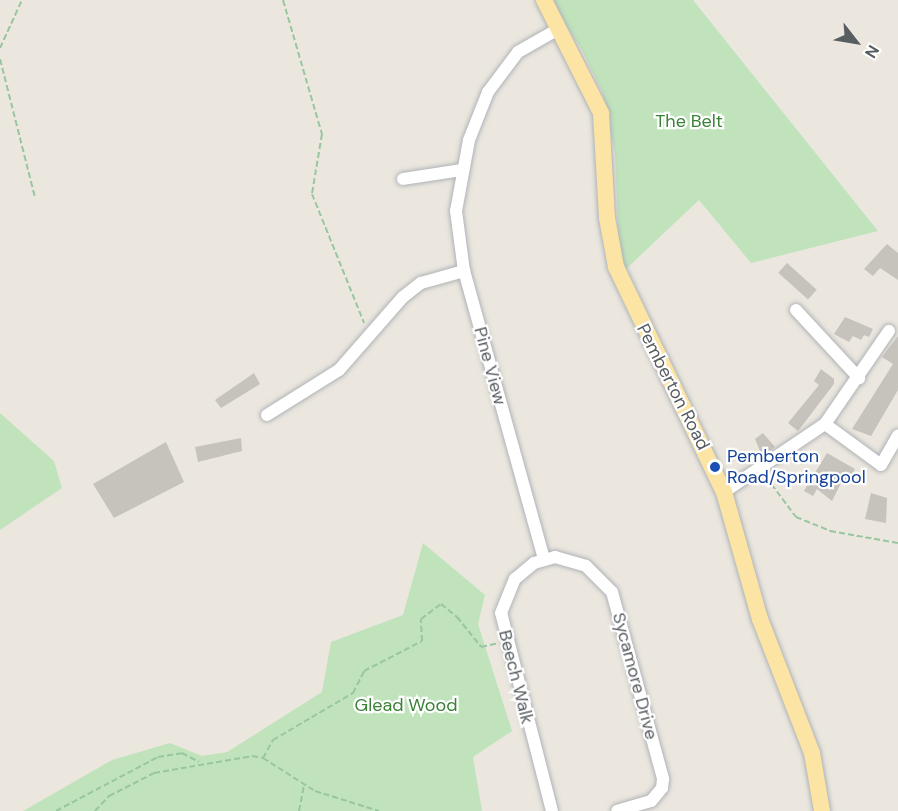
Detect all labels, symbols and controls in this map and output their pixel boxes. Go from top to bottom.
north arrow [826,12,886,72]
text: N [860,41,884,62]
park label: The Belt [655,110,723,132]
street label: Pemberton Road [632,320,714,454]
street label: Pine View [469,325,511,407]
place label: Pemberton Road/Springpool [727,446,866,488]
marker: Pemberton Road/Springpool [708,460,722,474]
street label: Sycamore Drive [608,610,662,742]
street label: Beech Walk [494,628,538,726]
park label: Glead Wood [355,694,457,716]

